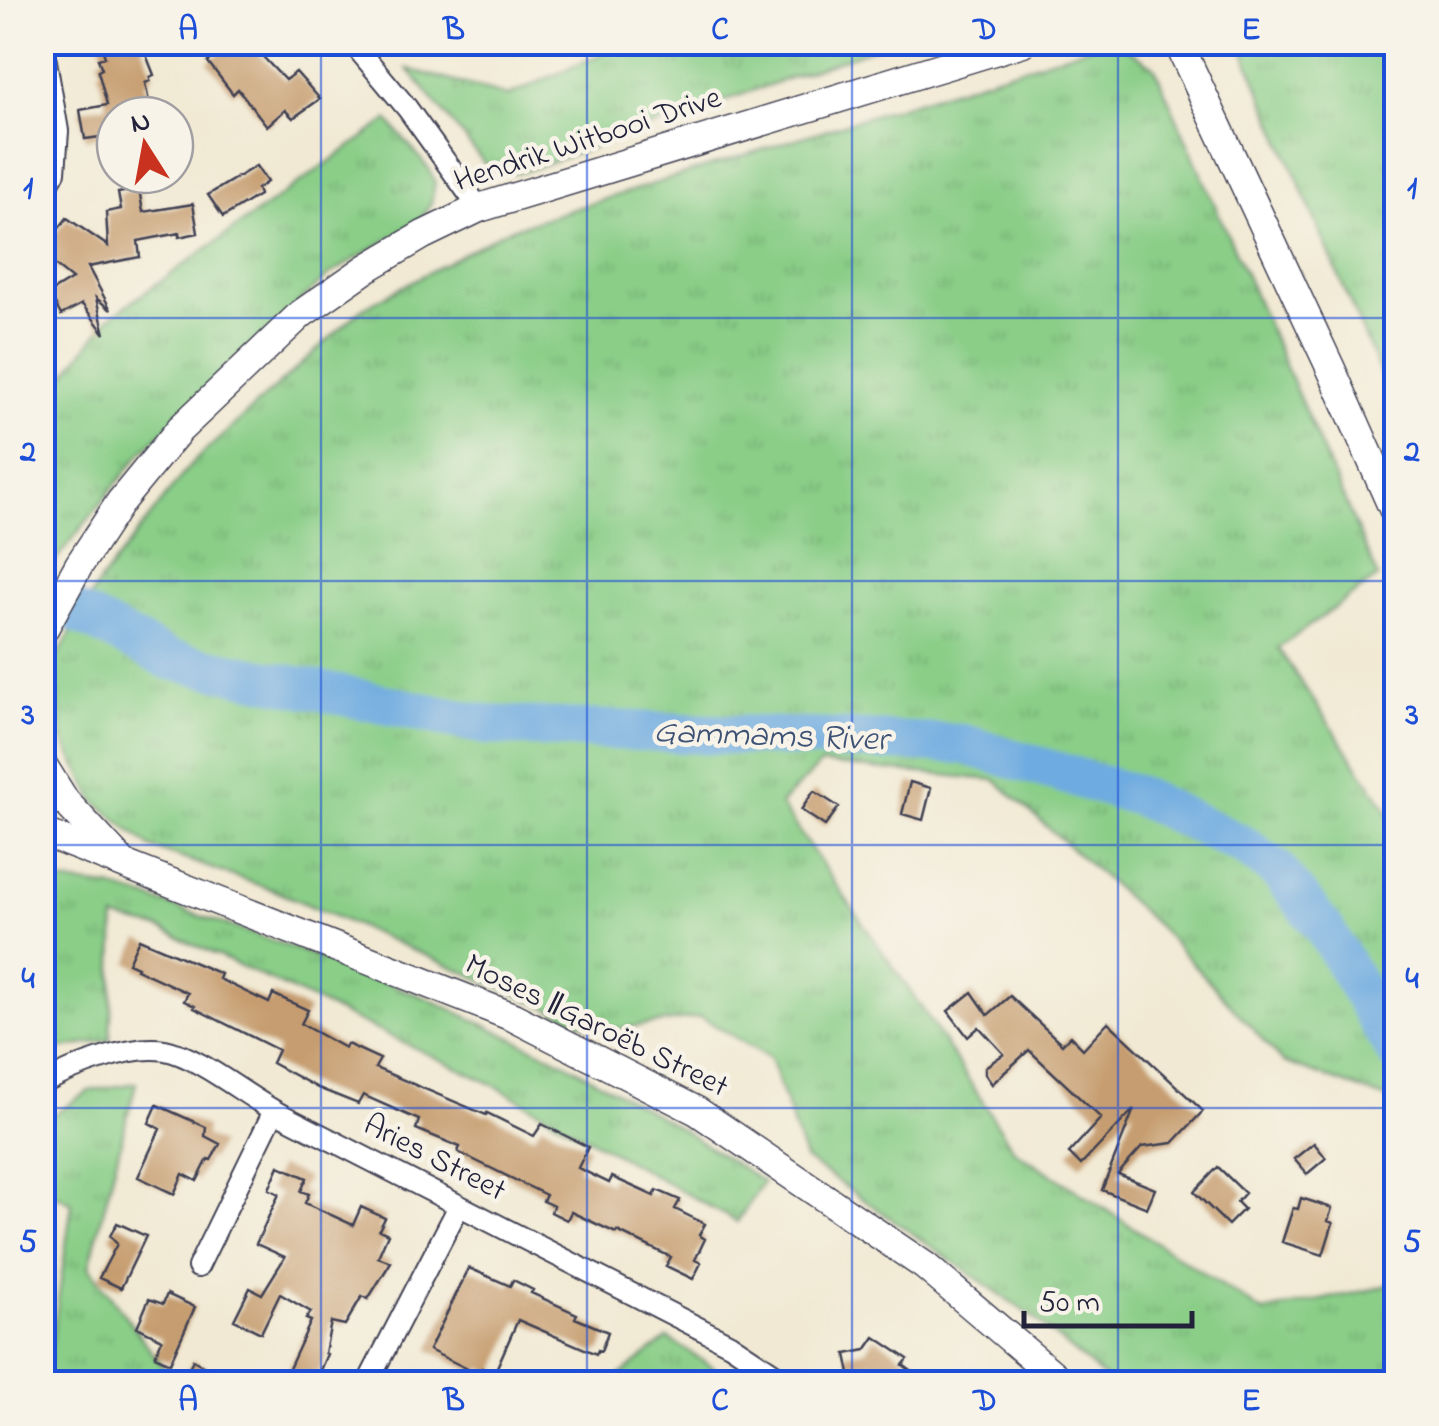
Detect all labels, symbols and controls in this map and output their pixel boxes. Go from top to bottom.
text: A [178,8,198,55]
text: B [441,8,465,55]
text: C [711,8,729,55]
text: D [971,8,997,55]
text: E [1241,8,1261,55]
street label: Hendrik Witbooi Drive [449,75,728,206]
north arrow [95,95,195,195]
text: N [128,102,154,146]
text: 1 [23,167,33,214]
text: 1 [1407,167,1417,214]
text: 2 [19,430,36,477]
text: 2 [1403,430,1420,477]
text: 3 [20,693,35,740]
text: 3 [1404,693,1419,740]
water label: Gammams River [653,707,893,767]
street label: Moses ǁGaroëb Street [456,943,736,1111]
text: 4 [21,957,35,1004]
text: 4 [1405,957,1419,1004]
street label: Aries Street [354,1103,514,1215]
text: 5 [19,1220,37,1267]
text: 5 [1403,1220,1421,1267]
scale bar [1024,1266,1192,1328]
text: 50 m [1039,1282,1100,1326]
text: A [178,1379,198,1426]
text: B [441,1379,465,1426]
text: C [711,1379,729,1426]
text: D [971,1379,997,1426]
text: E [1241,1379,1261,1426]

